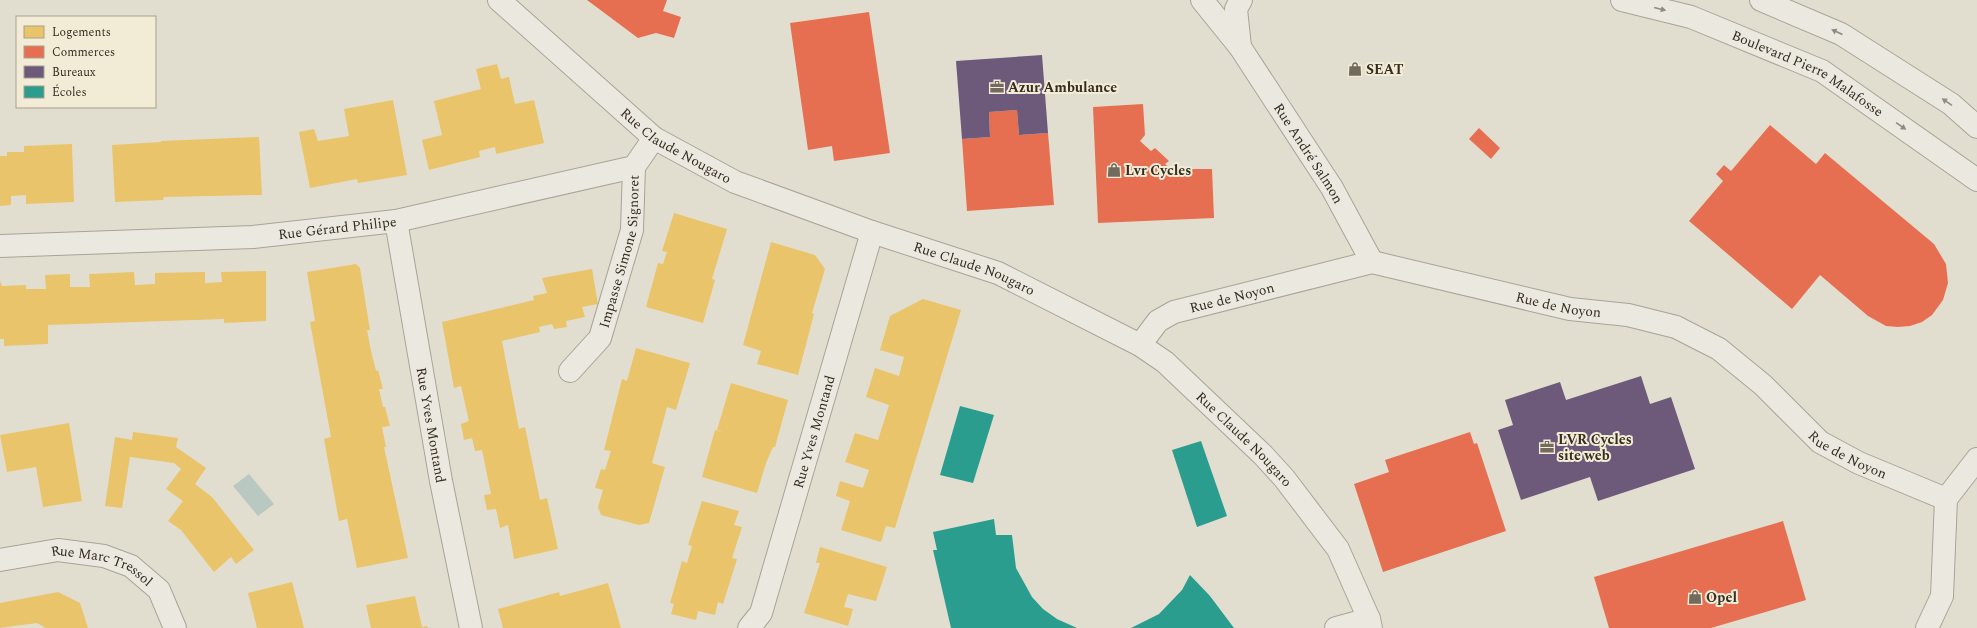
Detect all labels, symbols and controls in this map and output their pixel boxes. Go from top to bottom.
one-way arrow [1654,7,1666,13]
legend [16,16,156,108]
text: Logements [52,23,111,42]
street label: Boulevard Pierre Malafosse [1728,25,1888,122]
one-way arrow [1832,29,1843,35]
text: Commerces [52,43,115,62]
place label: SEAT [1366,59,1404,80]
shop icon: SEAT [1347,61,1363,77]
text: Bureaux [52,63,96,82]
place label: Azur Ambulance [1008,77,1117,98]
office icon: Azur Ambulance [989,79,1005,95]
text: Écoles [52,83,87,102]
one-way arrow [1941,98,1953,105]
street label: Rue André Salmon [1268,99,1349,208]
street label: Rue Claude Nougaro [615,103,735,189]
one-way arrow [1896,122,1906,130]
place label: Lvr Cycles [1125,160,1191,181]
shop icon: Lvr Cycles [1106,162,1122,178]
street label: Impasse Simone Signoret [594,174,645,331]
street label: Rue Gérard Philipe [277,211,398,245]
street label: Rue Claude Nougaro [911,236,1038,301]
street label: Rue de Noyon [1187,277,1277,319]
street label: Rue de Noyon [1514,286,1602,323]
street label: Rue Yves Montand [410,366,451,485]
street label: Rue Yves Montand [788,373,841,491]
street label: Rue Claude Nougaro [1191,387,1297,491]
street label: Rue de Noyon [1803,426,1890,484]
place label: LVR Cycles site web [1558,429,1632,466]
office icon: LVR Cycles site web [1539,439,1555,455]
street label: Rue Marc Tressol [49,540,157,591]
place label: Opel [1706,587,1737,608]
shop icon: Opel [1687,589,1703,605]

